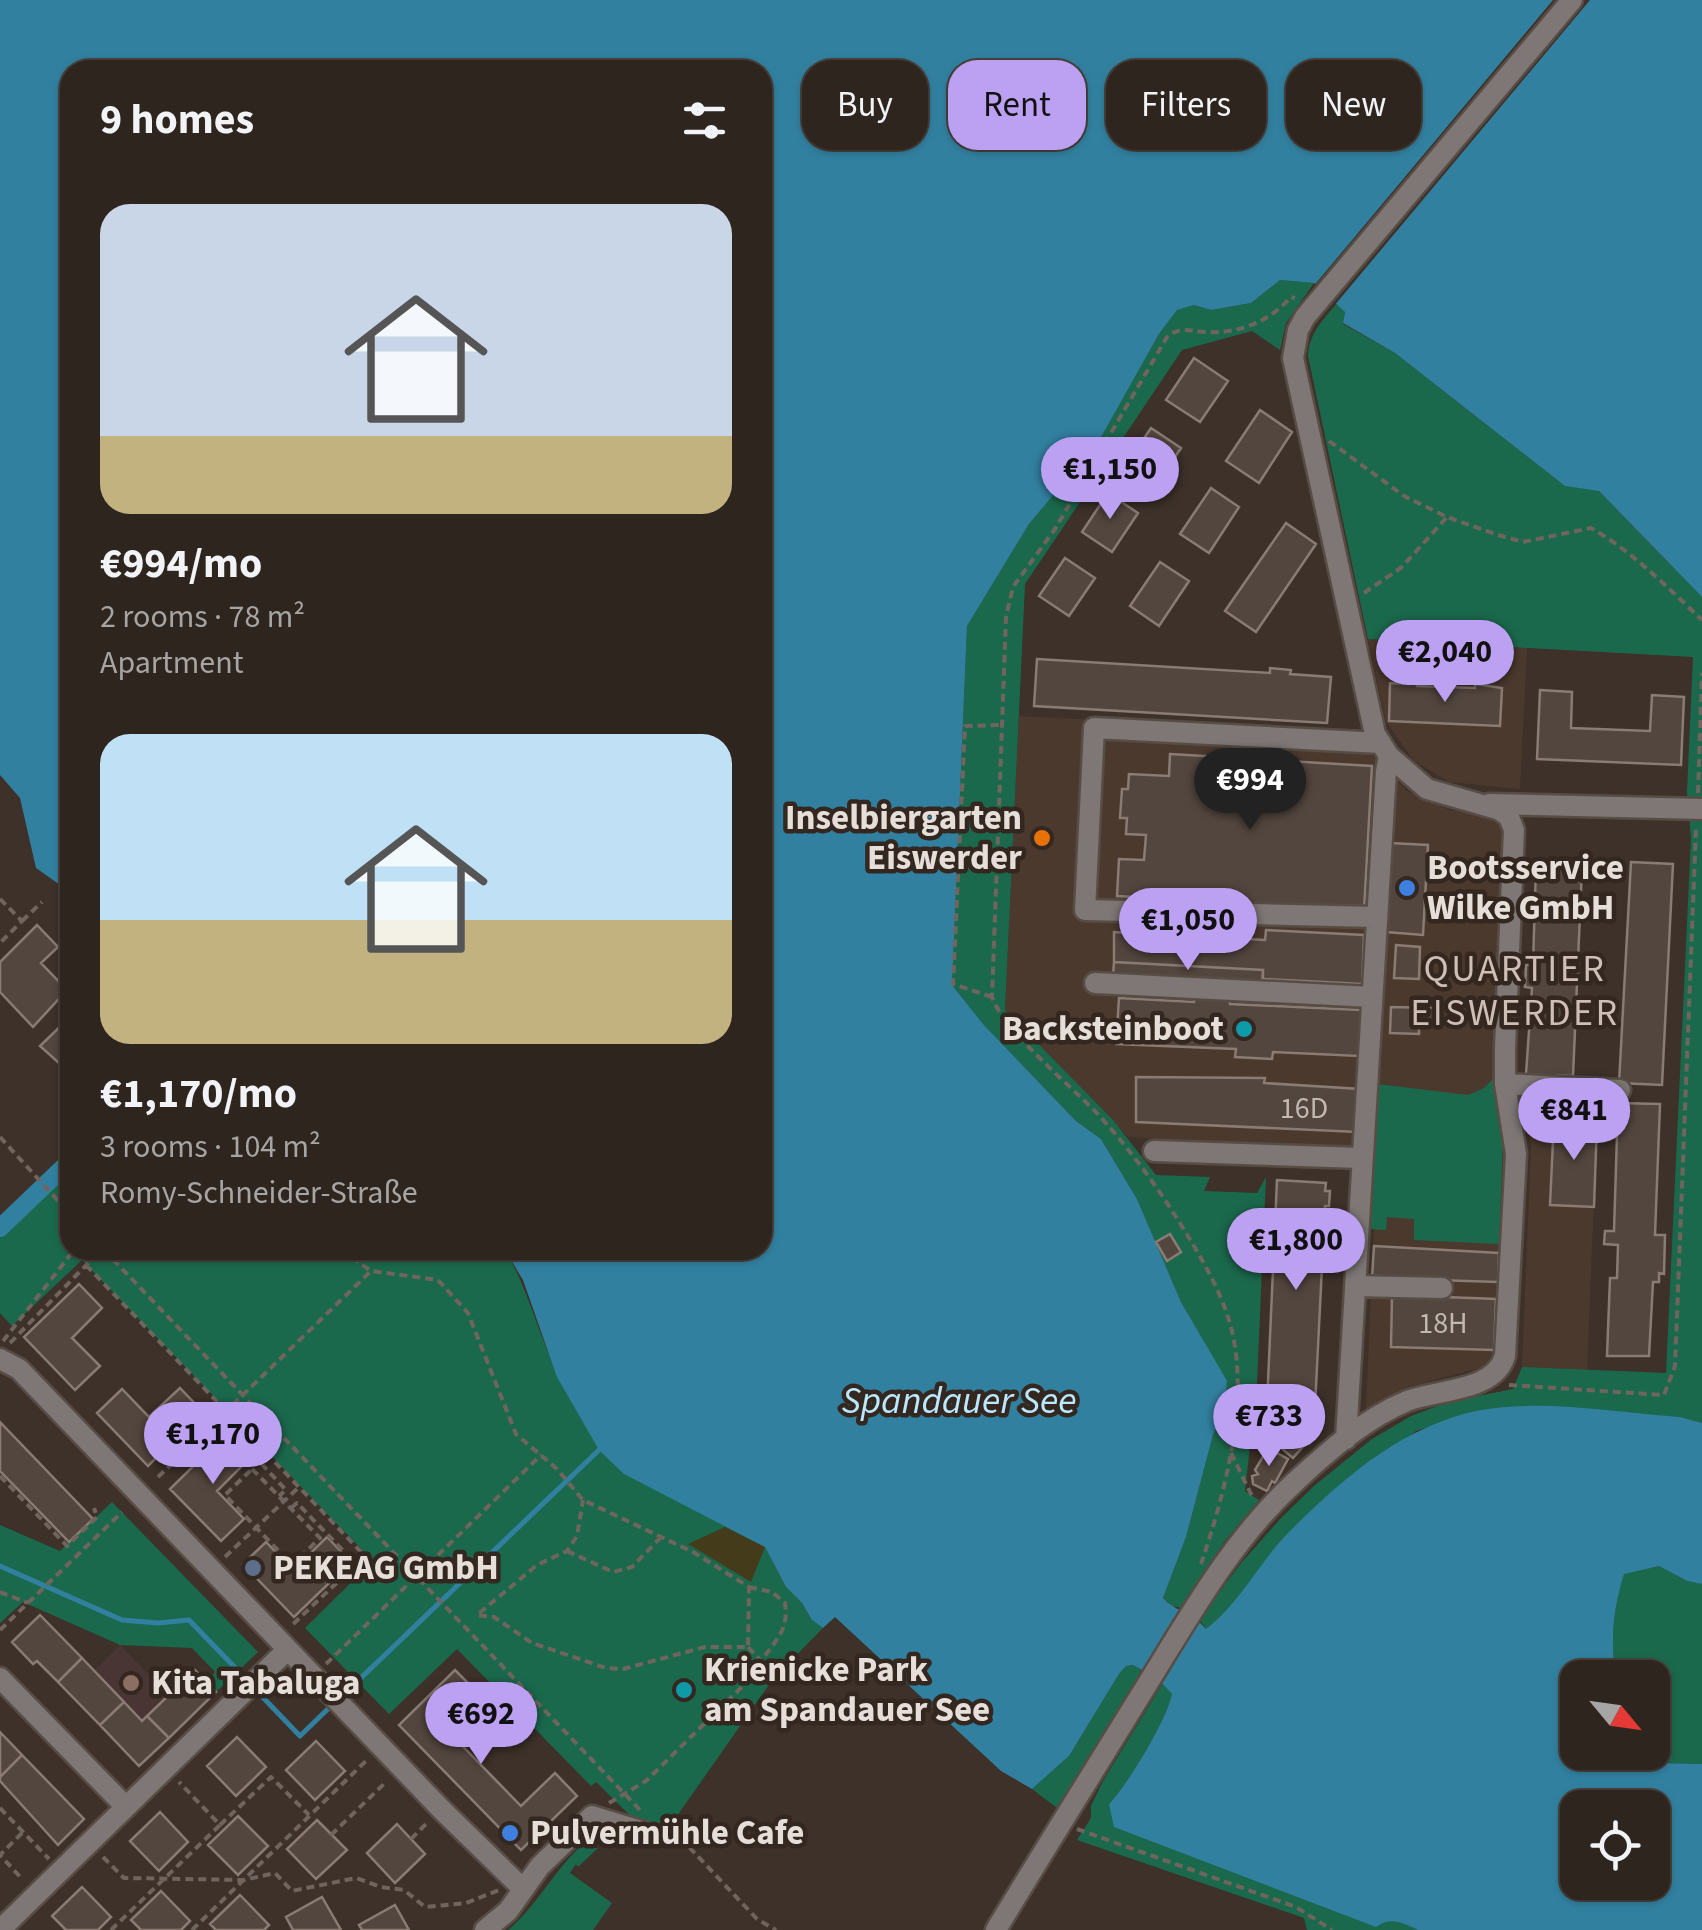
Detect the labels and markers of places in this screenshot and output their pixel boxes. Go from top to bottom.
pin: €1,150 [1029,437,1191,522]
pin: €2,040 [1364,620,1526,705]
pin: €994 [1191,748,1309,833]
place label: Inselbiergarten Eiswerder [785,793,1022,883]
marker: Inselbiergarten Eiswerder [1031,827,1053,849]
place label: Bootsservice Wilke GmbH [1427,843,1624,933]
marker: Bootsservice Wilke GmbH [1396,877,1418,899]
pin: €1,050 [1107,888,1269,973]
place label: Backsteinboot [1002,1004,1224,1054]
marker: Backsteinboot [1233,1018,1255,1040]
pin: €841 [1515,1078,1633,1163]
pin: €1,800 [1215,1208,1377,1293]
pin: €733 [1210,1384,1328,1469]
pin: €1,170 [132,1402,294,1487]
place label: PEKEAG GmbH [273,1543,499,1593]
marker: PEKEAG GmbH [242,1557,264,1579]
place label: Krienicke Park am Spandauer See [704,1645,990,1735]
place label: Kita Tabaluga [151,1658,360,1708]
marker: Kita Tabaluga [120,1672,142,1694]
marker: Krienicke Park am Spandauer See [673,1679,695,1701]
pin: €692 [422,1682,540,1767]
place label: Pulvermühle Cafe [530,1808,804,1858]
marker: Pulvermühle Cafe [499,1822,521,1844]

